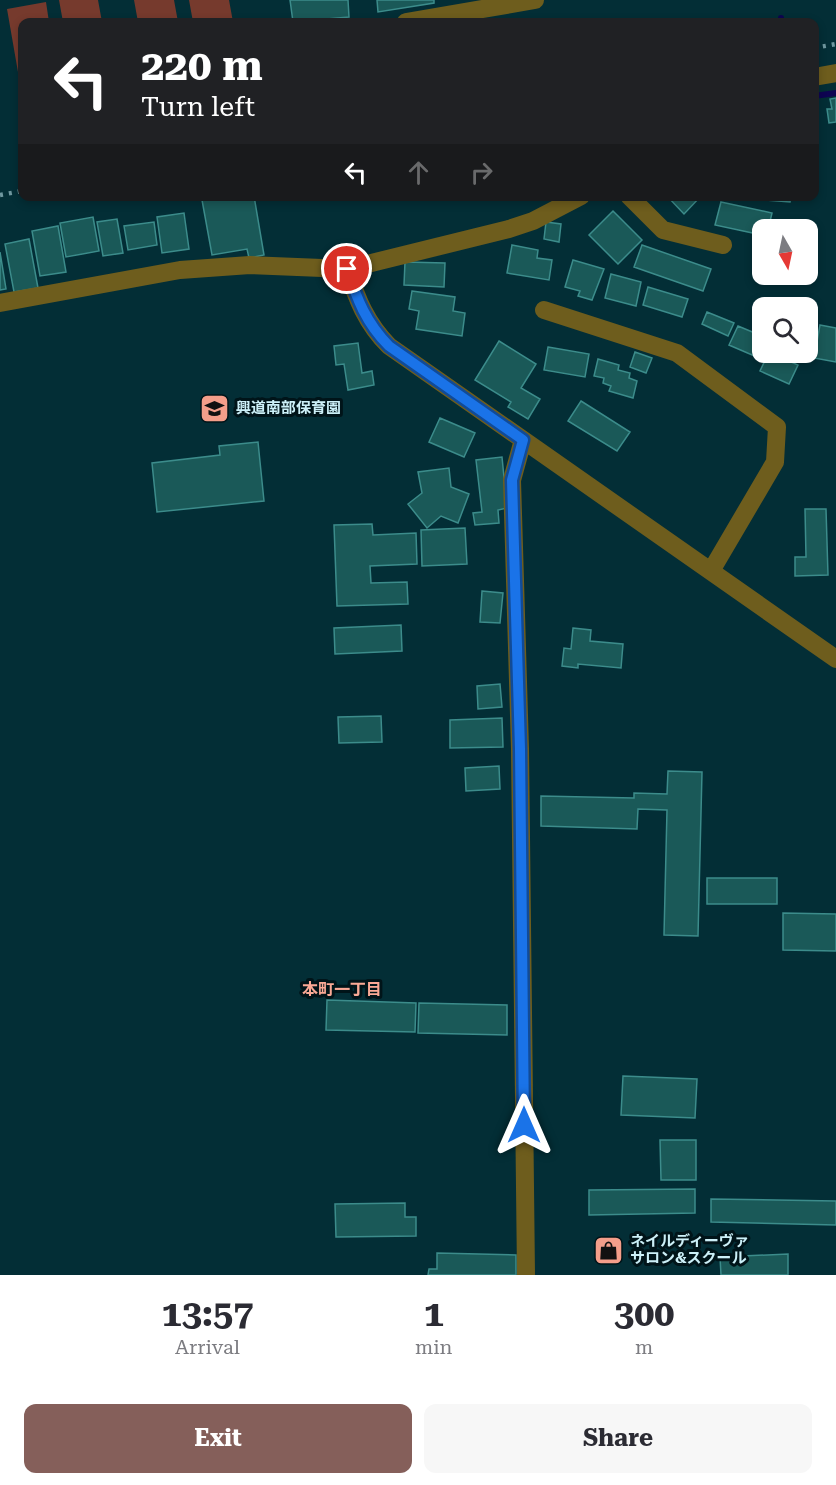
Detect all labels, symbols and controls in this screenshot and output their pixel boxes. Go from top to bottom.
text: 220 m [141,41,263,90]
icon: left [42,42,120,120]
text: Turn left [141,91,255,123]
icon: left [339,156,372,189]
icon: ahead [402,156,435,189]
icon: right [465,156,498,189]
north arrow [752,219,818,285]
map controls [752,219,818,363]
pin [321,243,372,294]
icon: arrive [330,252,363,285]
button: search [752,297,818,363]
school or university icon: 興道南部保育園 [199,392,231,424]
place label: 興道南部保育園 [236,399,341,417]
district label: 本町一丁目 [302,980,382,999]
position arrow [492,1093,556,1157]
place label: ネイルディーヴァ サロン&スクール [630,1232,749,1267]
shop icon: ネイルディーヴァ サロン&スクール [593,1234,625,1266]
text: 13:57 [162,1293,253,1335]
text: 1 [424,1293,444,1335]
text: 300 [614,1293,674,1335]
text: Arrival [175,1335,240,1359]
text: min [415,1335,452,1359]
text: m [635,1335,653,1359]
button: Exit [24,1404,412,1473]
button: Share [424,1404,812,1473]

